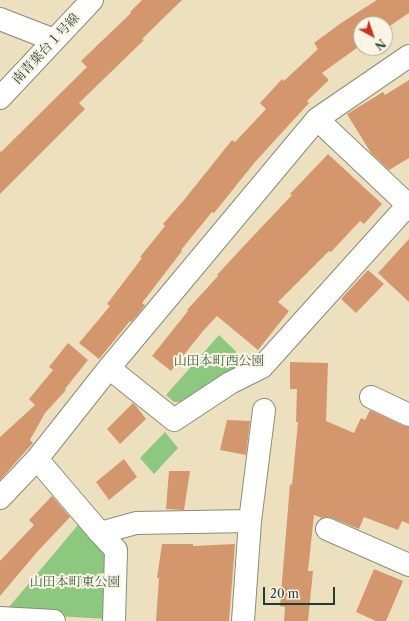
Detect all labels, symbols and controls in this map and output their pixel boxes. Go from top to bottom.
street label: 南青葉台１号線 [9,10,83,88]
north arrow [353,16,393,56]
text: N [372,36,388,53]
park label: 山田本町西公園 [174,353,264,369]
park label: 山田本町東公園 [30,574,120,590]
scale bar [265,579,337,605]
text: 20 m [270,586,299,601]

